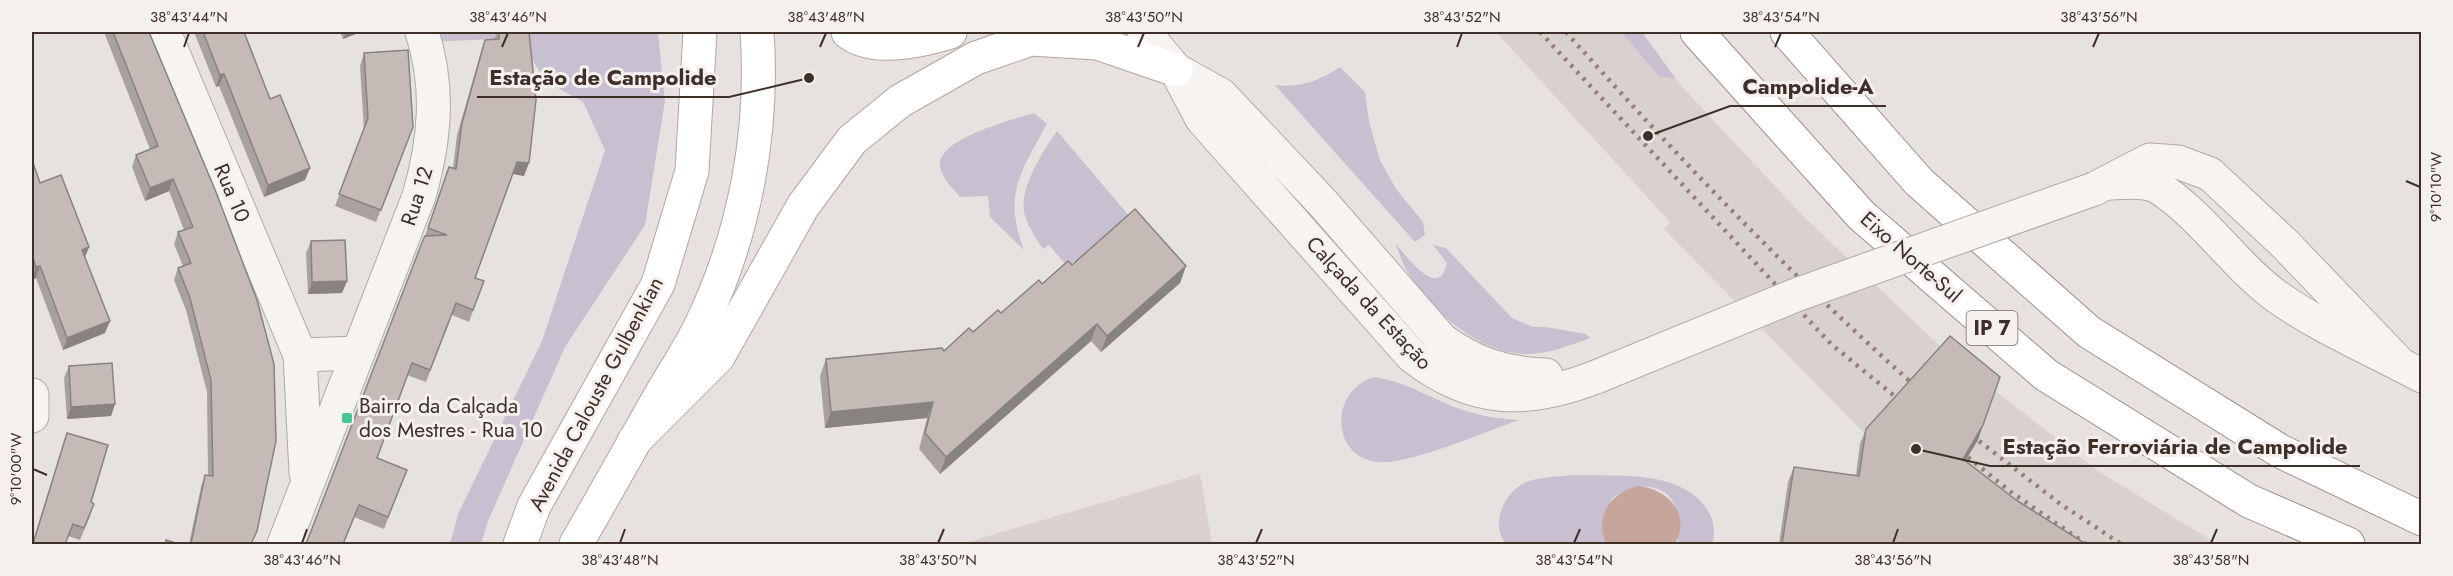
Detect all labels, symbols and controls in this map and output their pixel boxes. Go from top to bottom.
text: 38°43'44"N [150,6,228,28]
text: 38°43'46"N [469,6,547,28]
text: 38°43'48"N [787,6,865,28]
text: 38°43'50"N [1105,6,1183,28]
text: 38°43'52"N [1423,6,1501,28]
text: 38°43'54"N [1742,6,1820,28]
text: 38°43'56"N [2060,6,2138,28]
callout: Estação de Campolide [477,57,729,97]
text: Estação de Campolide [489,61,717,93]
callout: Campolide-A [1730,66,1886,106]
text: Campolide-A [1742,70,1874,102]
text: 9°10'10"W [2425,152,2447,222]
street label: Rua 10 [206,159,258,227]
street label: Rua 12 [393,163,441,229]
street label: Eixo Norte-Sul [1854,204,1968,310]
street label: Calçada da Estação [1299,229,1439,377]
street label: Avenida Calouste Gulbenkian [521,271,671,517]
road number: IP 7 [1966,311,2018,345]
place label: Bairro da Calçada dos Mestres - Rua 10 [359,391,543,445]
marker: Bairro da Calçada dos Mestres - Rua 10 [340,411,354,425]
callout: Estação Ferroviária de Campolide [1990,426,2360,466]
text: Estação Ferroviária de Campolide [2002,430,2348,462]
text: 9°10'00"W [5,433,27,505]
text: 38°43'46"N [263,549,341,571]
text: 38°43'48"N [581,549,659,571]
text: 38°43'50"N [899,549,977,571]
text: 38°43'52"N [1217,549,1295,571]
text: 38°43'54"N [1535,549,1613,571]
text: 38°43'56"N [1854,549,1932,571]
text: 38°43'58"N [2172,549,2250,571]

